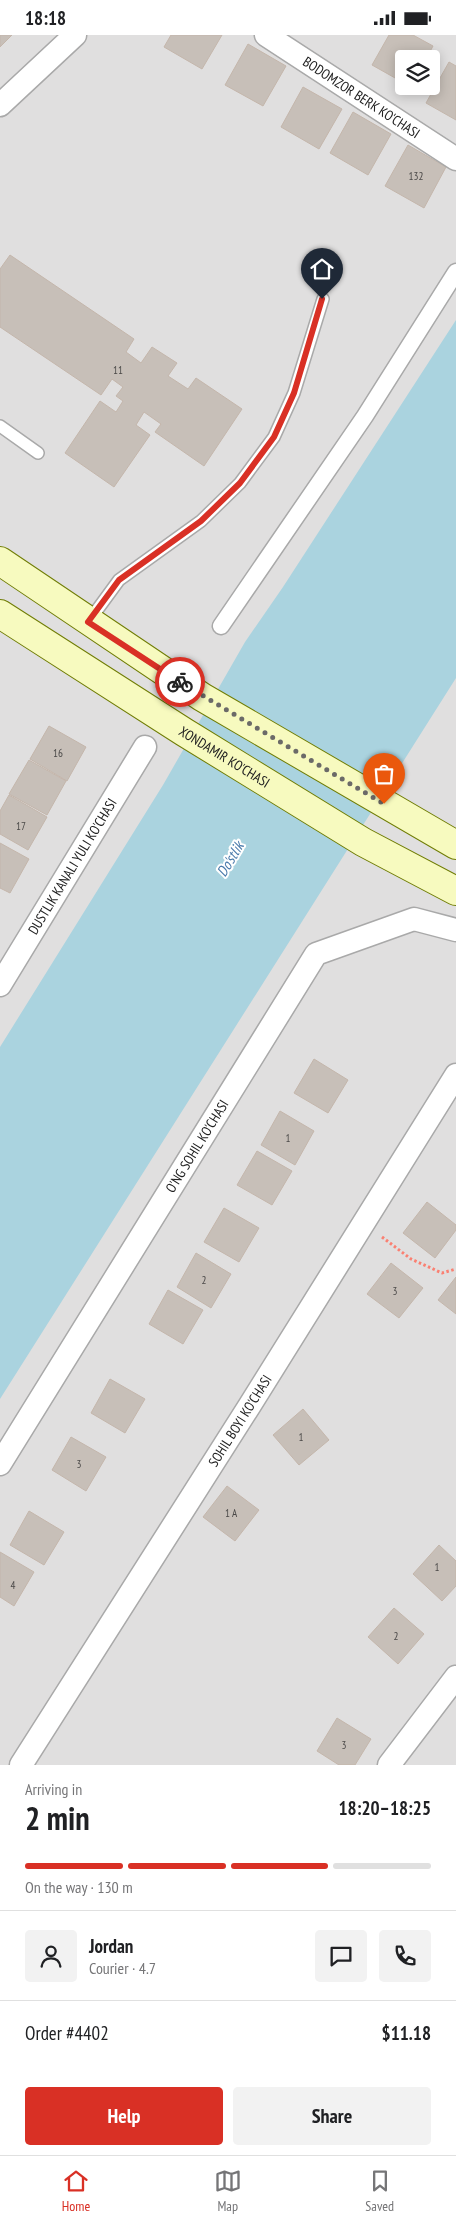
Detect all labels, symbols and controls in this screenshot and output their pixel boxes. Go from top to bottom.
text: 18:18 [25,6,66,30]
map controls [395,50,440,95]
button: layers [395,50,440,95]
street label: BODOMZOR BERK KO'CHASI [299,53,423,142]
house number: 132 [409,169,423,183]
pin [301,248,343,299]
icon: home [308,255,336,283]
house number: 11 [113,363,123,377]
courier [155,657,205,707]
icon: bike [166,668,194,696]
street label: XONDAMIR KO'CHASI [176,722,273,792]
house number: 16 [53,746,63,760]
pin [363,753,405,804]
icon: bag [370,760,398,788]
street label: DUSTLIK KANALI YULI KO'CHASI [24,795,121,938]
house number: 17 [16,819,26,833]
water label: Do'stlik [212,836,249,880]
street label: O'NG SOHIL KO'CHASI [161,1096,232,1196]
house number: 1 [286,1131,291,1145]
house number: 2 [202,1273,207,1287]
house number: 3 [393,1284,398,1298]
street label: SOHIL BOYI KO'CHASI [204,1372,276,1470]
house number: 1 [299,1430,304,1444]
house number: 3 [77,1457,82,1471]
house number: 1 А [225,1506,238,1520]
house number: 1 [435,1560,440,1574]
house number: 4 [11,1578,16,1592]
house number: 2 [394,1629,399,1643]
house number: 3 [342,1738,347,1752]
text: Arriving in [25,1779,82,1799]
text: 18:20–18:25 [338,1796,431,1820]
text: 2 min [25,1797,90,1839]
text: On the way · 130 m [25,1877,133,1897]
button: person [25,1930,77,1982]
button: chat [315,1930,367,1982]
button: phone [379,1930,431,1982]
text: Jordan [89,1934,133,1958]
text: Courier · 4.7 [89,1958,156,1978]
text: Order #4402 [25,2021,109,2045]
text: $11.18 [382,2021,431,2045]
button: Help [25,2087,223,2145]
button: Share [233,2087,431,2145]
tab: Home [62,2167,90,2215]
tab: Map [214,2167,242,2215]
tab: Saved [365,2167,394,2215]

